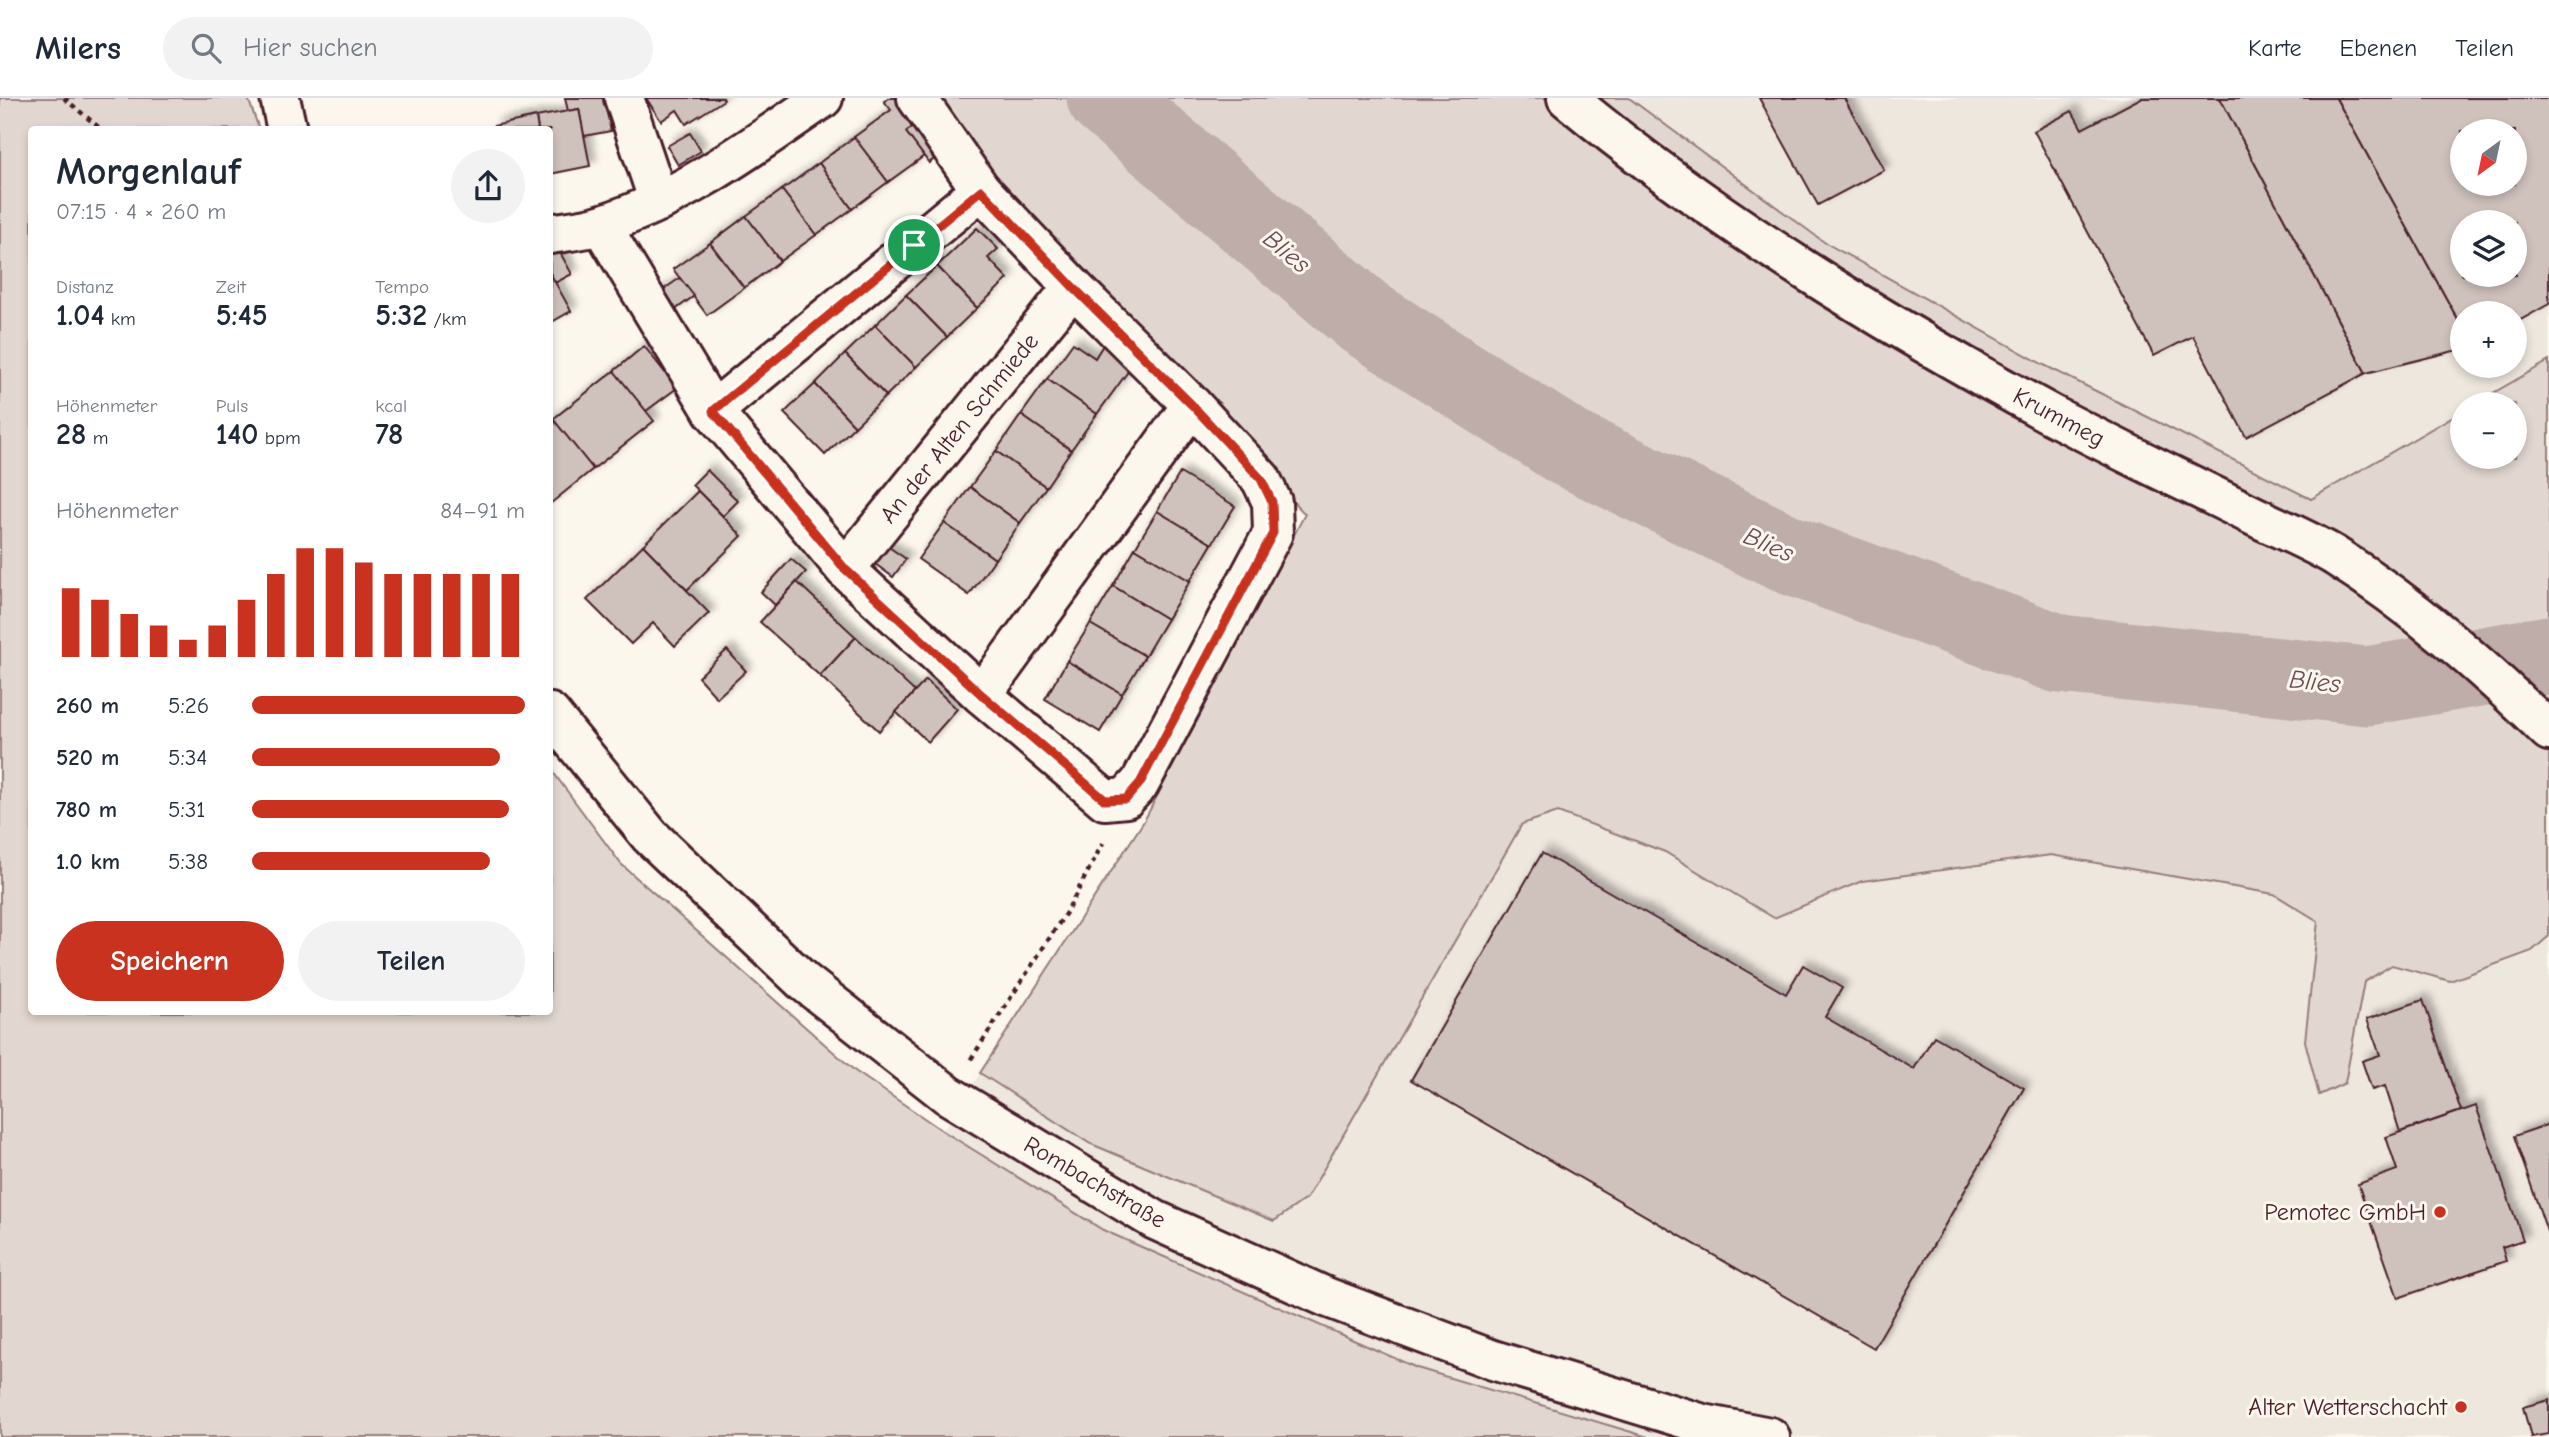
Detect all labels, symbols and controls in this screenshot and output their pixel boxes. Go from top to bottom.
search box [163,17,653,80]
text: Milers [35,29,121,67]
icon: search [187,29,225,67]
text: Hier suchen [243,33,378,63]
text: Karte [2248,34,2301,62]
text: Ebenen [2339,34,2417,62]
text: Teilen [2455,34,2514,62]
north arrow [2450,119,2527,196]
map controls [2450,119,2527,469]
button: share [451,149,525,223]
text: Morgenlauf [56,150,241,194]
text: 07:15 · 4 × 260 m [56,198,226,225]
button: layers [2450,210,2527,287]
pin [884,215,944,275]
water label: Blies [1257,224,1316,280]
icon: arrive [895,226,933,264]
text: Distanz [56,276,114,298]
text: Zeit [216,276,246,298]
text: Tempo [375,276,429,298]
text: 1.04 [56,298,104,333]
text: 5:45 [216,298,268,333]
text: 5:32 [375,298,427,333]
button: + [2450,301,2527,378]
text: km [104,308,136,330]
text: /km [427,308,467,330]
street label: An der Alten Schmiede [874,328,1044,528]
street label: Krummeg [2008,381,2110,453]
button: − [2450,392,2527,469]
text: Höhenmeter [56,395,157,417]
text: Puls [216,395,248,417]
text: kcal [375,395,407,417]
text: 28 [56,417,86,452]
text: 140 [216,417,258,452]
text: 78 [375,417,403,452]
text: m [86,427,108,449]
text: bpm [258,427,301,449]
text: Höhenmeter [56,497,178,524]
text: 84–91 m [440,497,525,524]
water label: Blies [1739,521,1798,569]
water label: Blies [2288,664,2342,700]
text: 260 m [56,692,119,719]
text: 5:26 [168,692,209,719]
text: 520 m [56,744,119,771]
text: 5:34 [168,744,207,771]
text: 780 m [56,796,117,823]
text: 5:31 [168,796,205,823]
text: 1.0 km [56,848,120,875]
text: 5:38 [168,848,208,875]
button: Speichern [56,921,284,1001]
button: Teilen [298,921,525,1001]
street label: Rombachstraße [1019,1130,1171,1234]
place label: Pemotec GmbH [2264,1198,2426,1226]
marker: Pemotec GmbH [2432,1204,2448,1220]
place label: Alter Wetterschacht [2248,1393,2448,1421]
marker: Alter Wetterschacht [2453,1399,2469,1415]

